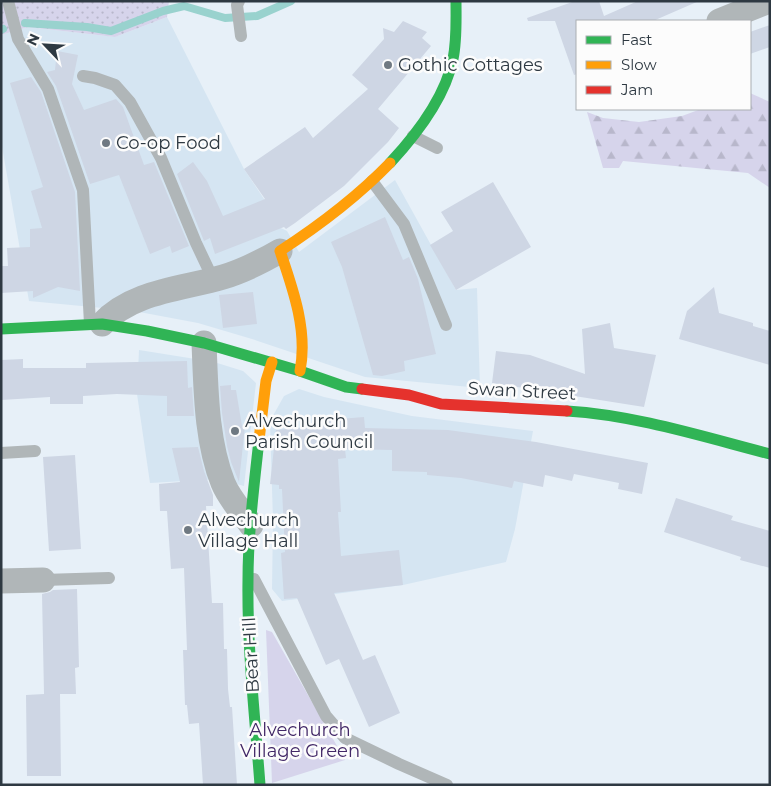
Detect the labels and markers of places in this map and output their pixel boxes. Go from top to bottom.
place label: Gothic Cottages [398,54,543,76]
marker: Gothic Cottages [382,59,394,71]
place label: Co-op Food [116,132,221,154]
marker: Co-op Food [100,137,112,149]
place label: Alvechurch Parish Council [245,410,373,453]
marker: Alvechurch Parish Council [229,425,241,437]
place label: Alvechurch Village Hall [198,509,300,552]
marker: Alvechurch Village Hall [182,524,194,536]

